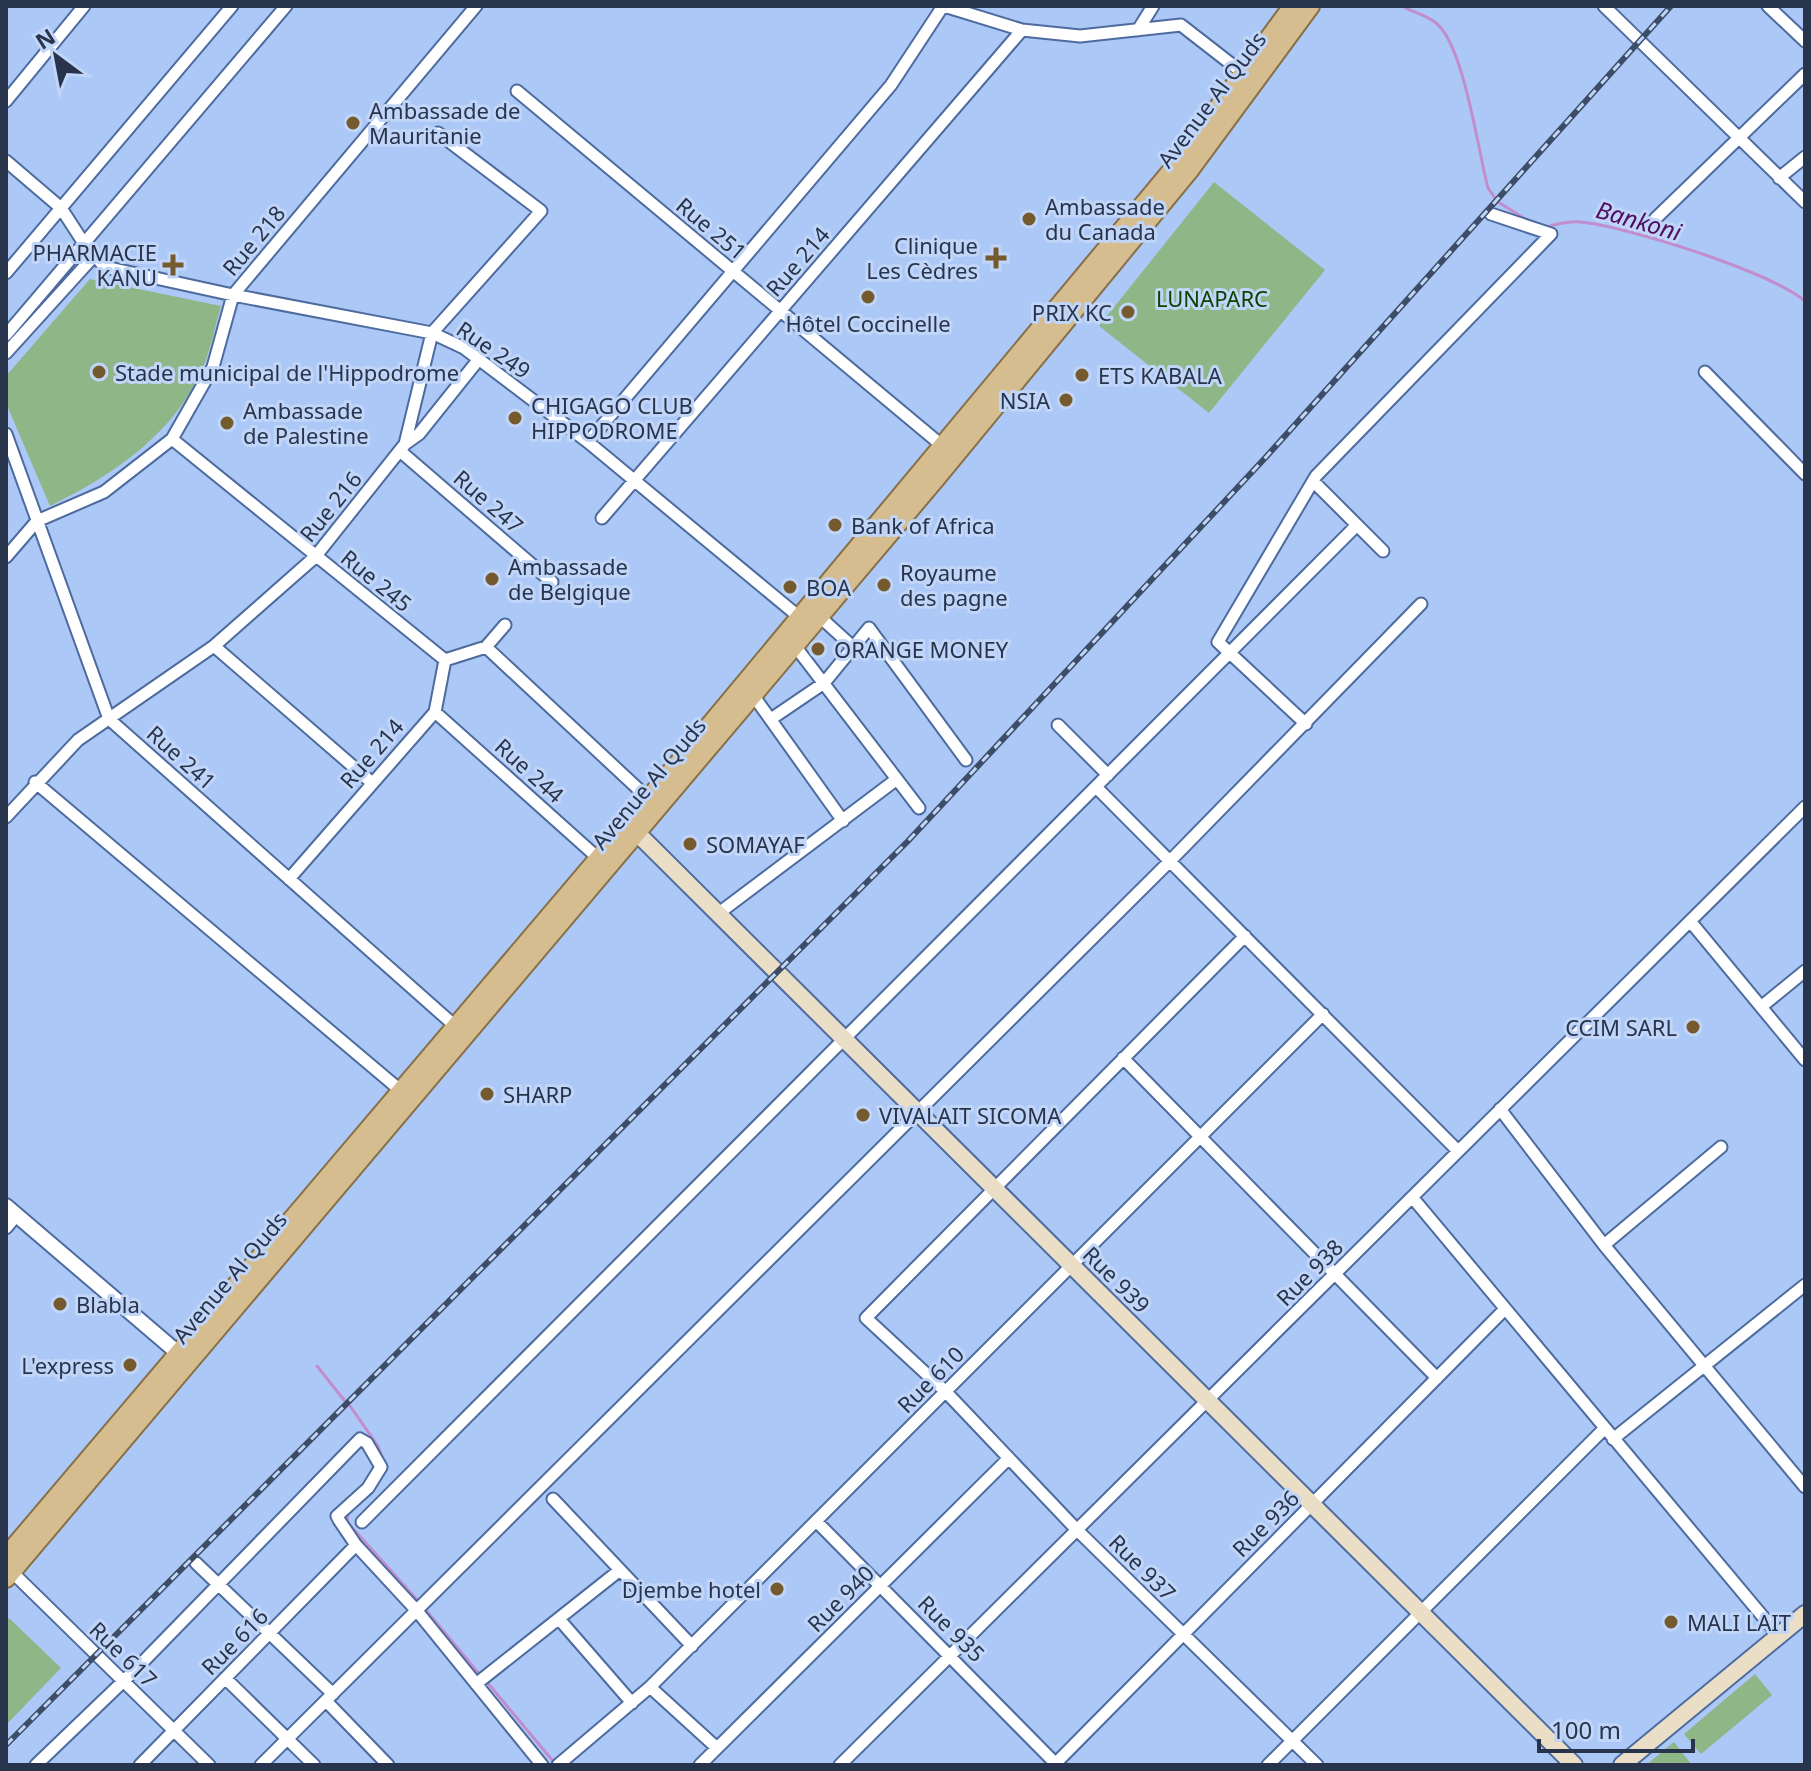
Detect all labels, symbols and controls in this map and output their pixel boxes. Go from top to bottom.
north arrow [16,16,96,96]
text: N [29,21,60,56]
street label: Avenue Al Quds [1150,25,1272,173]
place label: Ambassade de Mauritanie [369,95,521,150]
marker: Ambassade de Mauritanie [344,114,362,132]
street label: Rue 251 [671,190,753,266]
place label: Ambassade du Canada [1045,191,1165,246]
water label: Bankoni [1593,192,1686,248]
street label: Rue 218 [215,199,291,281]
marker: Ambassade du Canada [1020,210,1038,228]
street label: Rue 214 [758,219,836,302]
place label: Clinique Les Cèdres [866,230,978,285]
place label: PHARMACIE KANU [32,237,157,292]
marker: Clinique Les Cèdres [985,247,1007,269]
marker: PHARMACIE KANU [164,256,182,274]
park label: LUNAPARC [1156,283,1268,313]
marker: Hôtel Coccinelle [859,288,877,306]
place label: PRIX KC [1032,297,1112,327]
marker: PRIX KC [1119,303,1137,321]
place label: Hôtel Coccinelle [785,308,951,338]
street label: Rue 249 [451,313,537,385]
place label: Stade municipal de l'Hippodrome [115,357,459,387]
place label: ETS KABALA [1098,360,1223,390]
marker: Stade municipal de l'Hippodrome [90,363,108,381]
marker: ETS KABALA [1073,366,1091,384]
place label: NSIA [1000,385,1051,415]
place label: CHIGAGO CLUB HIPPODROME [531,390,693,445]
marker: NSIA [1057,391,1075,409]
place label: Ambassade de Palestine [243,395,369,450]
marker: CHIGAGO CLUB HIPPODROME [506,409,524,427]
marker: Ambassade de Palestine [218,414,236,432]
street label: Rue 247 [448,462,530,540]
street label: Rue 216 [292,464,368,548]
place label: Bank of Africa [851,510,995,540]
marker: Bank of Africa [826,516,844,534]
street label: Rue 245 [335,542,419,618]
place label: Ambassade de Belgique [508,551,631,606]
place label: Royaume des pagne [900,557,1008,612]
marker: Ambassade de Belgique [483,570,501,588]
place label: BOA [806,572,852,602]
marker: Royaume des pagne [875,576,893,594]
marker: BOA [781,578,799,596]
place label: ORANGE MONEY [834,634,1009,664]
marker: ORANGE MONEY [809,640,827,658]
street label: Rue 214 [332,711,410,794]
street label: Avenue Al Quds [584,711,712,855]
street label: Rue 241 [141,718,223,796]
street label: Rue 244 [489,731,571,809]
place label: SOMAYAF [706,829,805,859]
marker: SOMAYAF [681,835,699,853]
place label: CCIM SARL [1565,1012,1677,1042]
marker: CCIM SARL [1684,1018,1702,1036]
place label: SHARP [503,1079,572,1109]
marker: SHARP [478,1085,496,1103]
place label: VIVALAIT SICOMA [879,1100,1062,1130]
marker: VIVALAIT SICOMA [854,1106,872,1124]
street label: Avenue Al Quds [165,1205,293,1349]
street label: Rue 938 [1269,1232,1349,1312]
street label: Rue 939 [1077,1239,1157,1319]
place label: Blabla [76,1289,140,1319]
marker: Blabla [51,1295,69,1313]
street label: Rue 610 [890,1339,970,1419]
place label: L'express [21,1350,114,1380]
marker: L'express [121,1356,139,1374]
street label: Rue 936 [1225,1483,1305,1563]
street label: Rue 937 [1103,1527,1183,1607]
street label: Rue 940 [800,1558,880,1638]
place label: Djembe hotel [622,1574,761,1604]
marker: Djembe hotel [768,1580,786,1598]
street label: Rue 935 [912,1588,992,1668]
street label: Rue 616 [194,1601,274,1681]
place label: MALI LAIT [1687,1607,1791,1637]
marker: MALI LAIT [1662,1613,1680,1631]
street label: Rue 617 [84,1614,164,1694]
scale bar [1539,1703,1693,1753]
text: 100 m [1551,1713,1621,1746]

